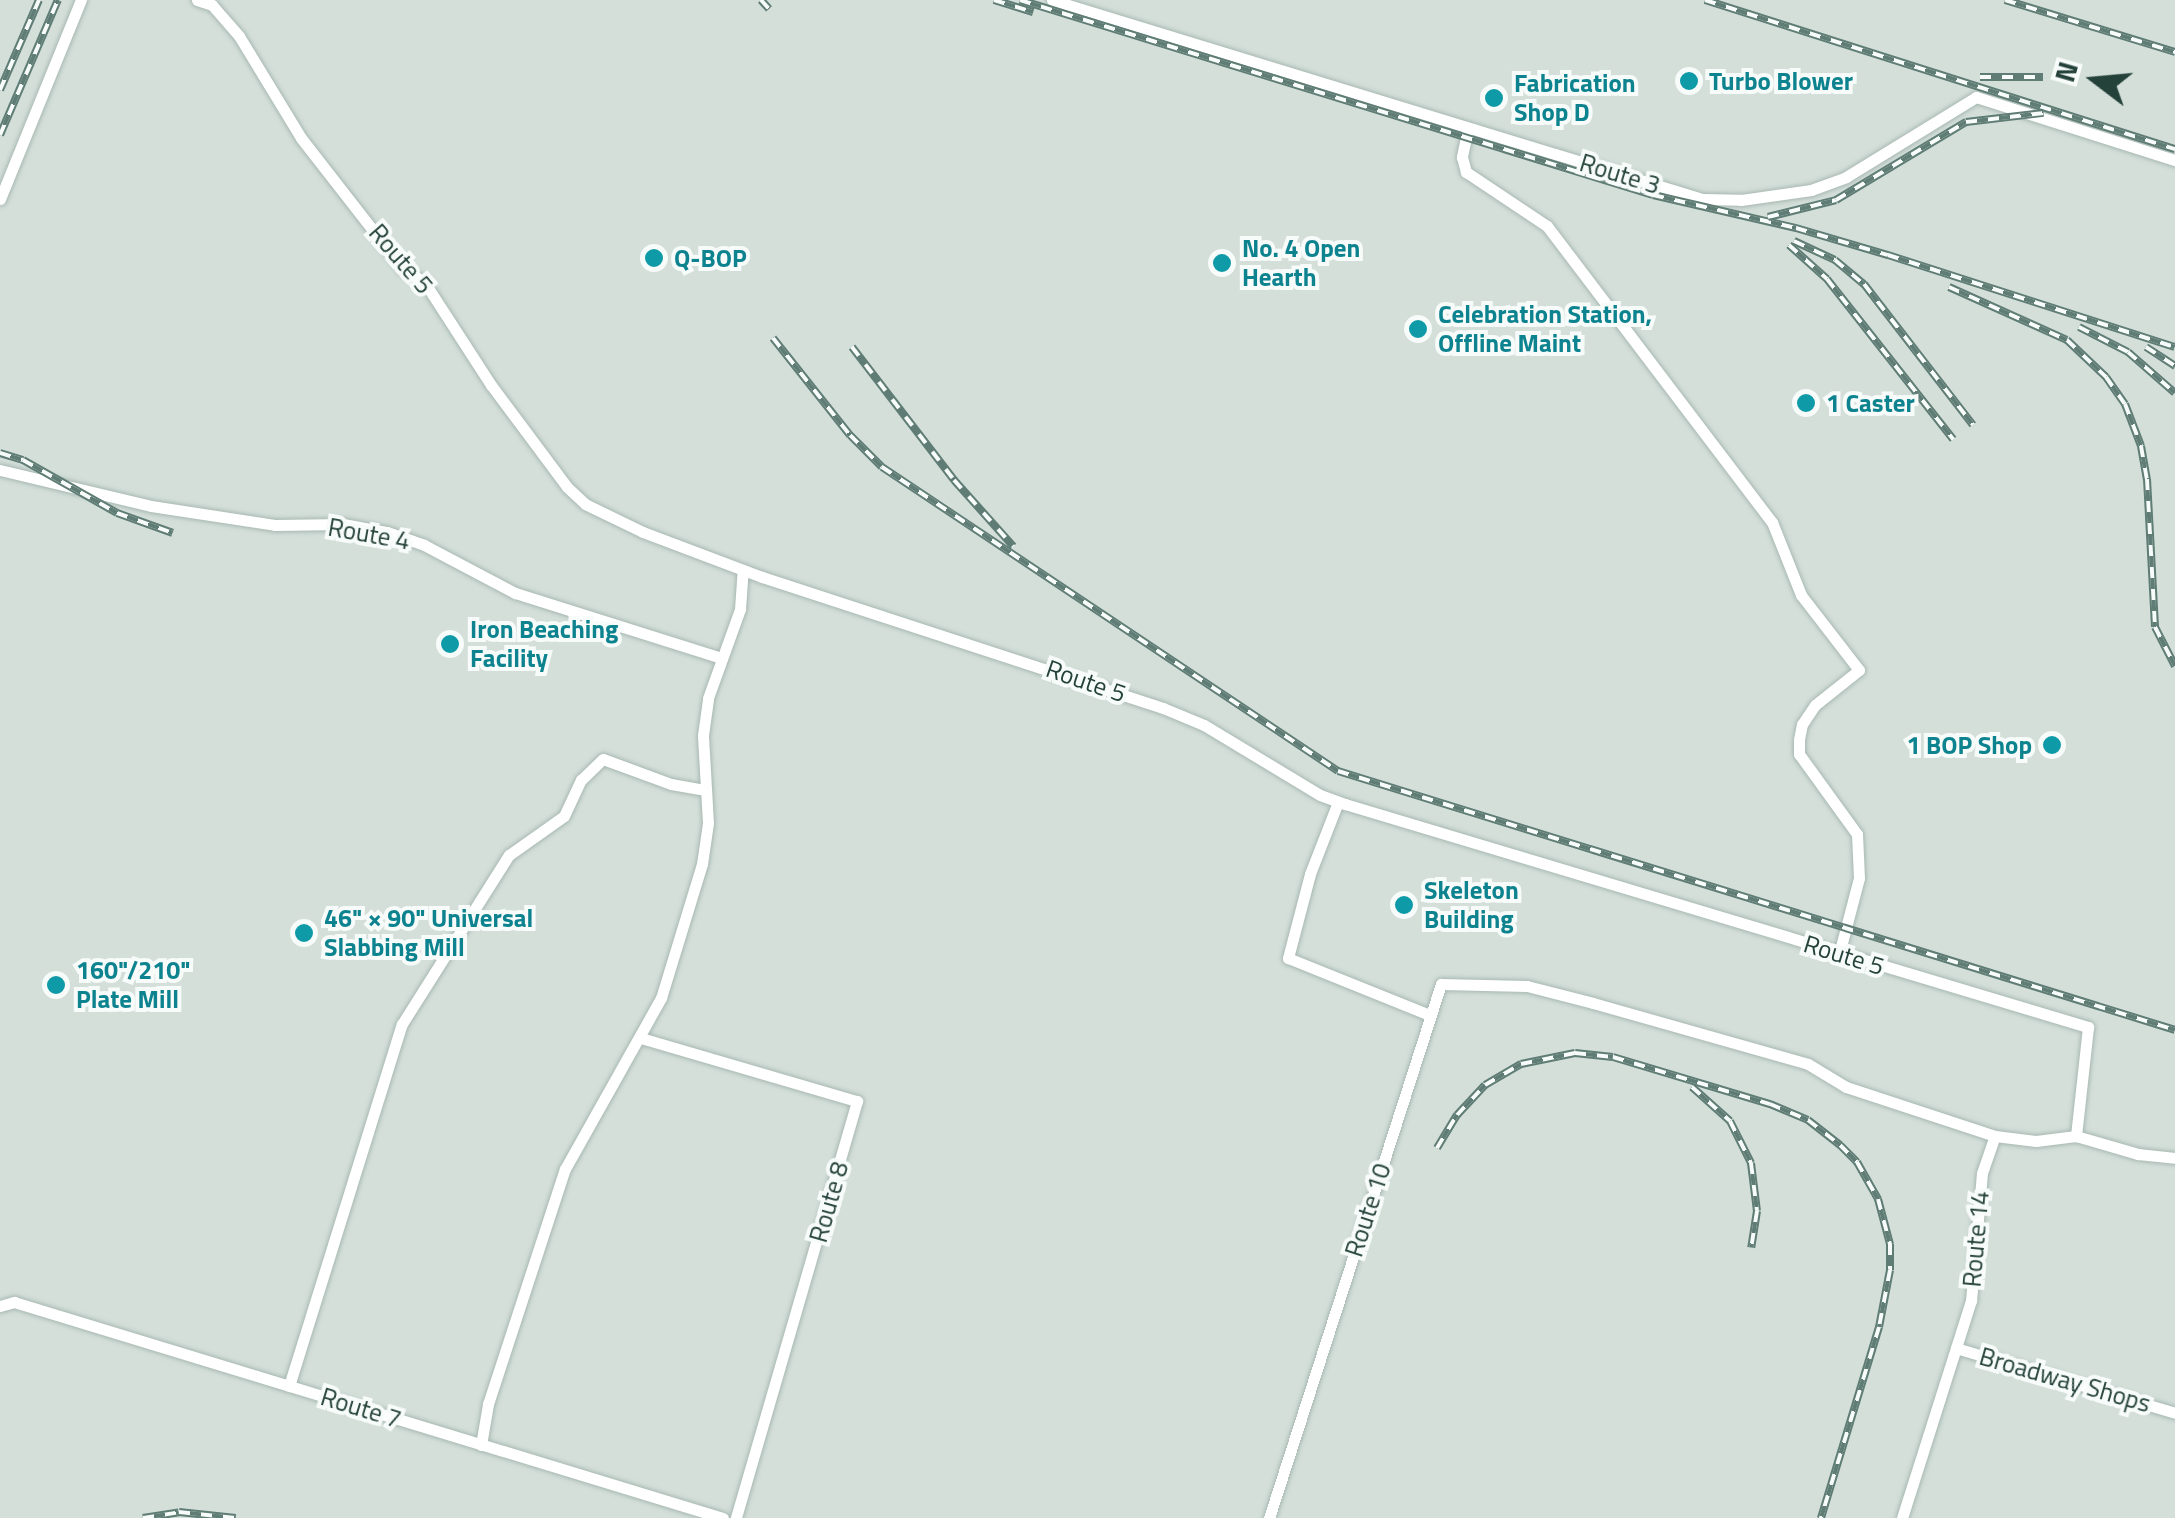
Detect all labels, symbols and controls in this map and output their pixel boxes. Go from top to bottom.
north arrow [2045,30,2145,130]
text: N [2042,56,2089,87]
place label: Turbo Blower [1709,66,1853,96]
place label: Fabrication Shop D [1514,69,1636,128]
marker: Turbo Blower [1678,70,1700,92]
marker: Fabrication Shop D [1483,87,1505,109]
street label: Route 3 [1576,148,1664,200]
street label: Route 5 [363,218,439,300]
place label: No. 4 Open Hearth [1242,234,1360,293]
place label: Q-BOP [674,243,747,273]
marker: Q-BOP [643,247,665,269]
marker: No. 4 Open Hearth [1211,252,1233,274]
place label: Celebration Station, Offline Maint [1438,300,1652,359]
marker: Celebration Station, Offline Maint [1407,318,1429,340]
place label: 1 Caster [1826,388,1915,418]
marker: 1 Caster [1795,392,1817,414]
street label: Route 4 [326,512,412,556]
place label: Iron Beaching Facility [470,615,618,674]
marker: Iron Beaching Facility [439,633,461,655]
street label: Route 5 [1042,653,1130,709]
place label: 1 BOP Shop [1906,730,2032,760]
marker: 1 BOP Shop [2041,734,2063,756]
place label: Skeleton Building [1424,876,1519,935]
marker: Skeleton Building [1393,894,1415,916]
place label: 46" × 90" Universal Slabbing Mill [324,904,533,963]
marker: 46" × 90" Universal Slabbing Mill [293,922,315,944]
street label: Route 5 [1800,929,1888,981]
place label: 160"/210" Plate Mill [76,956,191,1015]
marker: 160"/210" Plate Mill [45,974,67,996]
street label: Route 8 [803,1158,855,1246]
street label: Route 10 [1339,1159,1397,1261]
street label: Route 14 [1957,1190,1995,1288]
street label: Broadway Shops [1976,1341,2154,1419]
street label: Route 7 [317,1382,405,1434]

